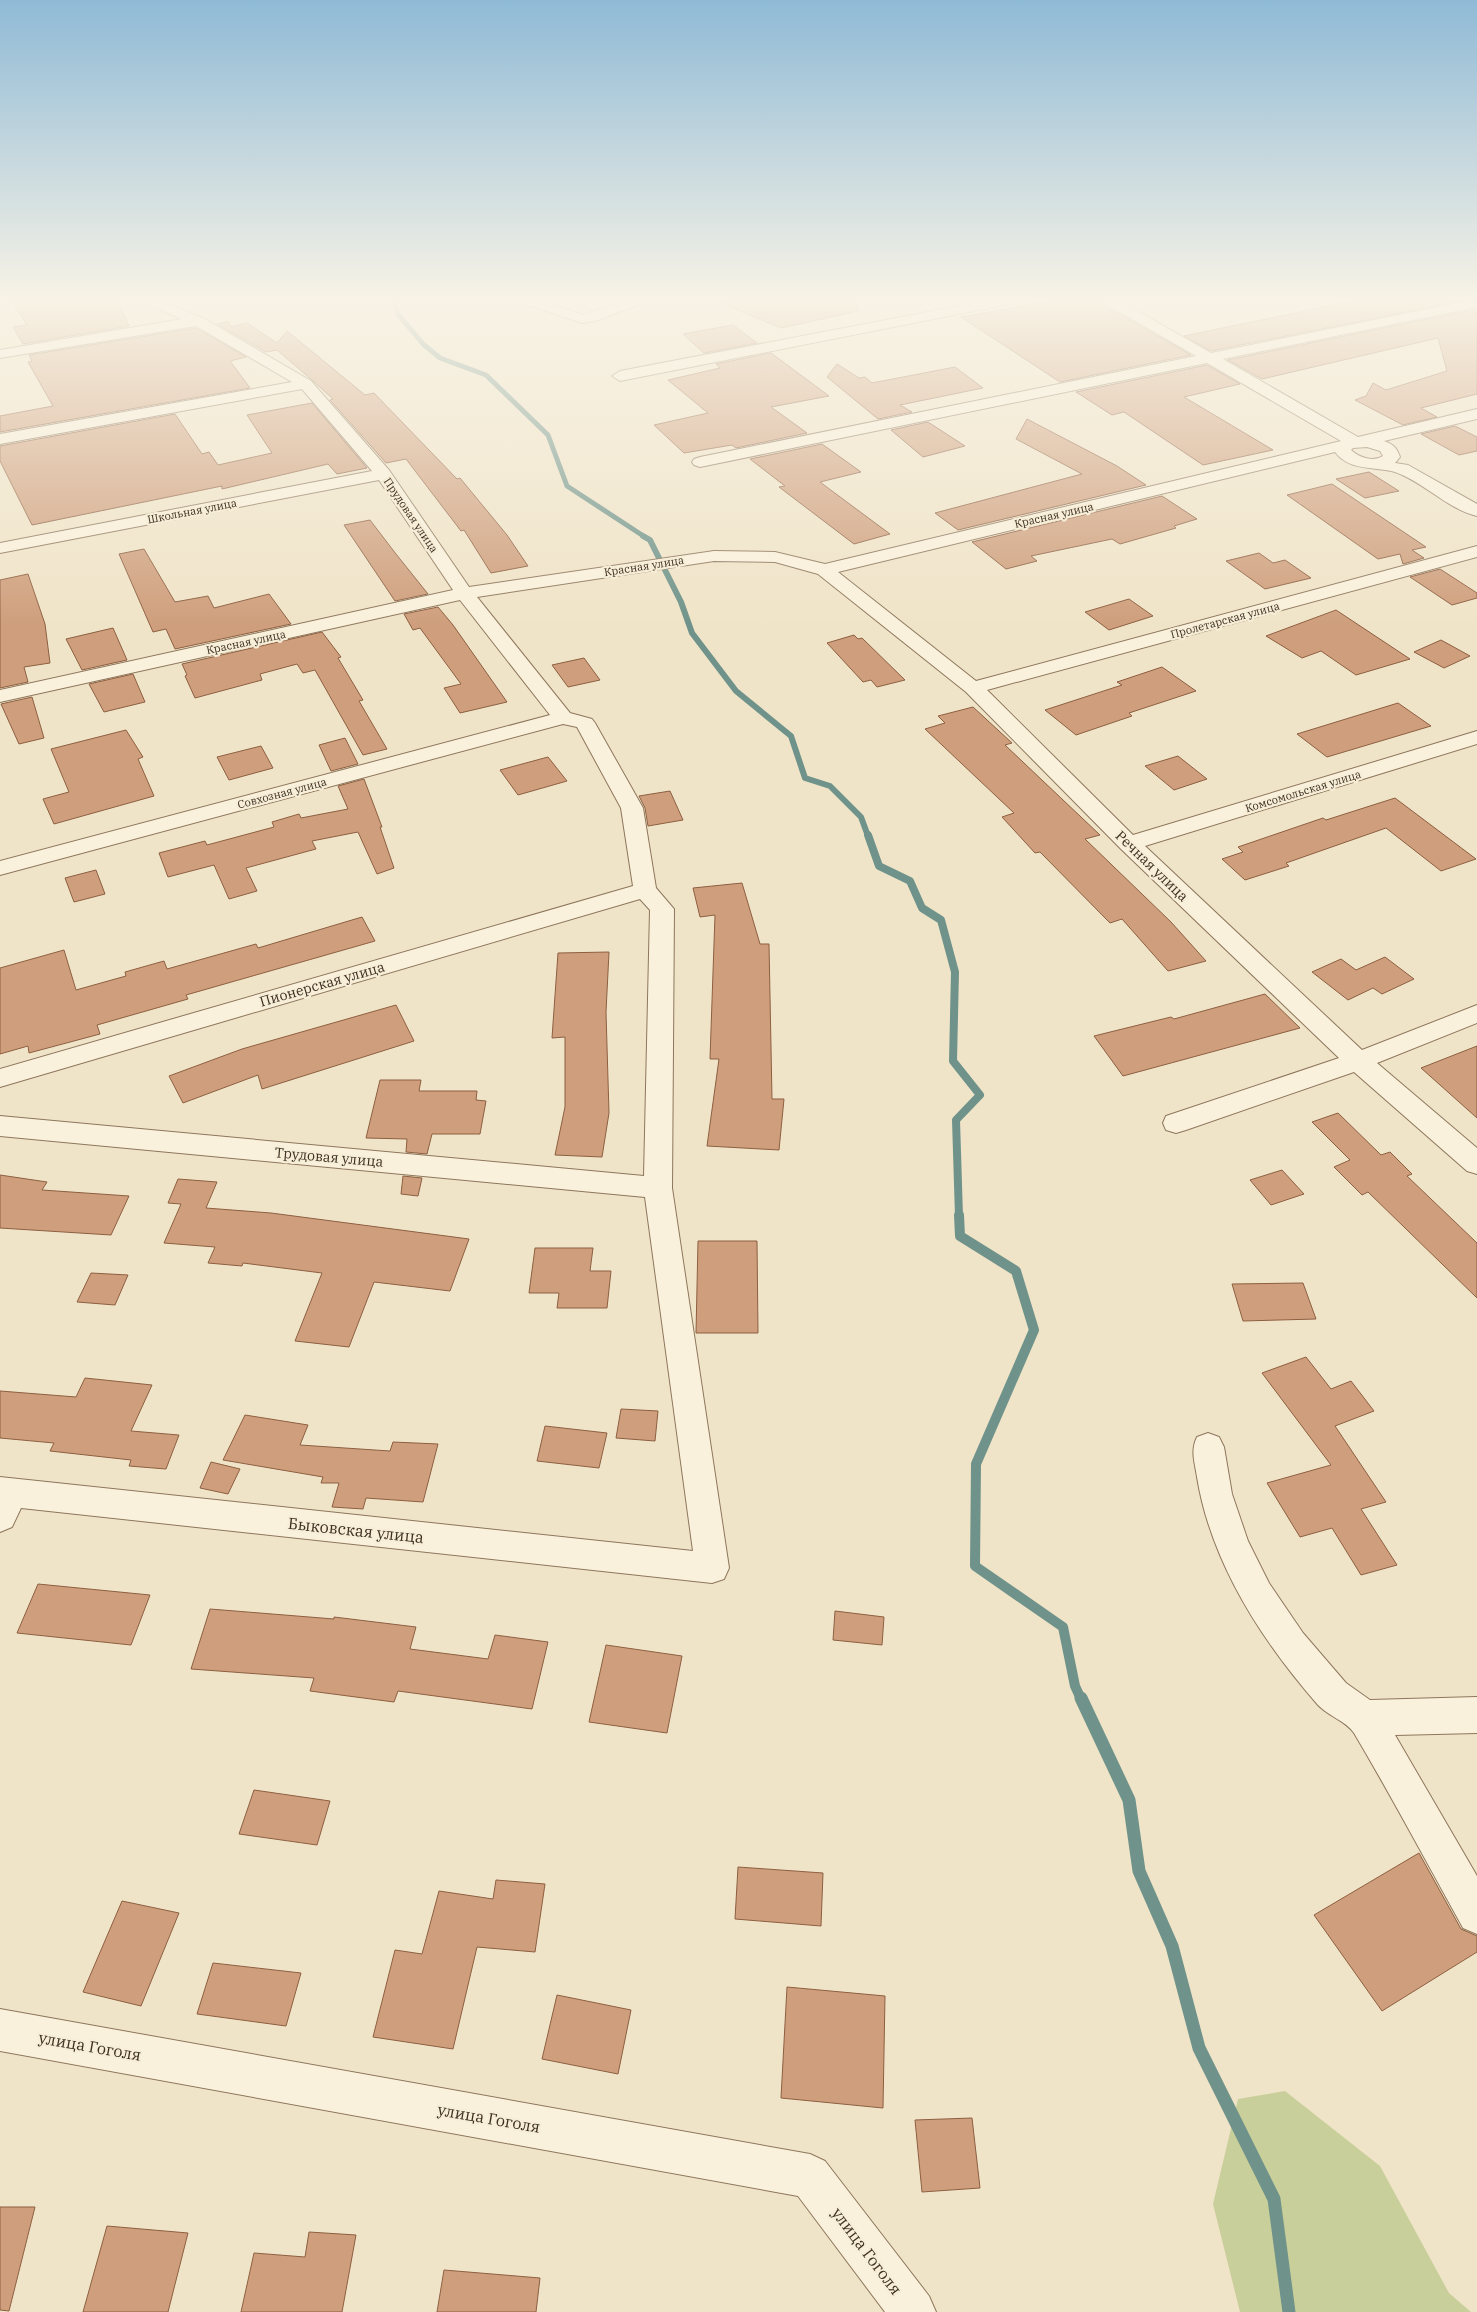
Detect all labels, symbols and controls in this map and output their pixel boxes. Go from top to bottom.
street label: Прудовая улица [381,475,441,555]
street label: Школьная улица [146,495,238,527]
street label: Красная улица [1013,499,1095,531]
street label: Красная улица [603,553,685,579]
street label: Пролетарская улица [1169,599,1281,641]
street label: Красная улица [205,627,287,657]
street label: Комсомольская улица [1243,767,1363,815]
street label: Совхозная улица [236,774,328,812]
street label: Речная улица [1112,827,1192,905]
street label: Пионерская улица [257,957,387,1010]
street label: Трудовая улица [274,1143,384,1171]
street label: Быковская улица [287,1513,425,1547]
street label: улица Гоголя [37,2027,143,2065]
street label: улица Гоголя [436,2099,542,2137]
street label: улица Гоголя [828,2203,906,2299]

